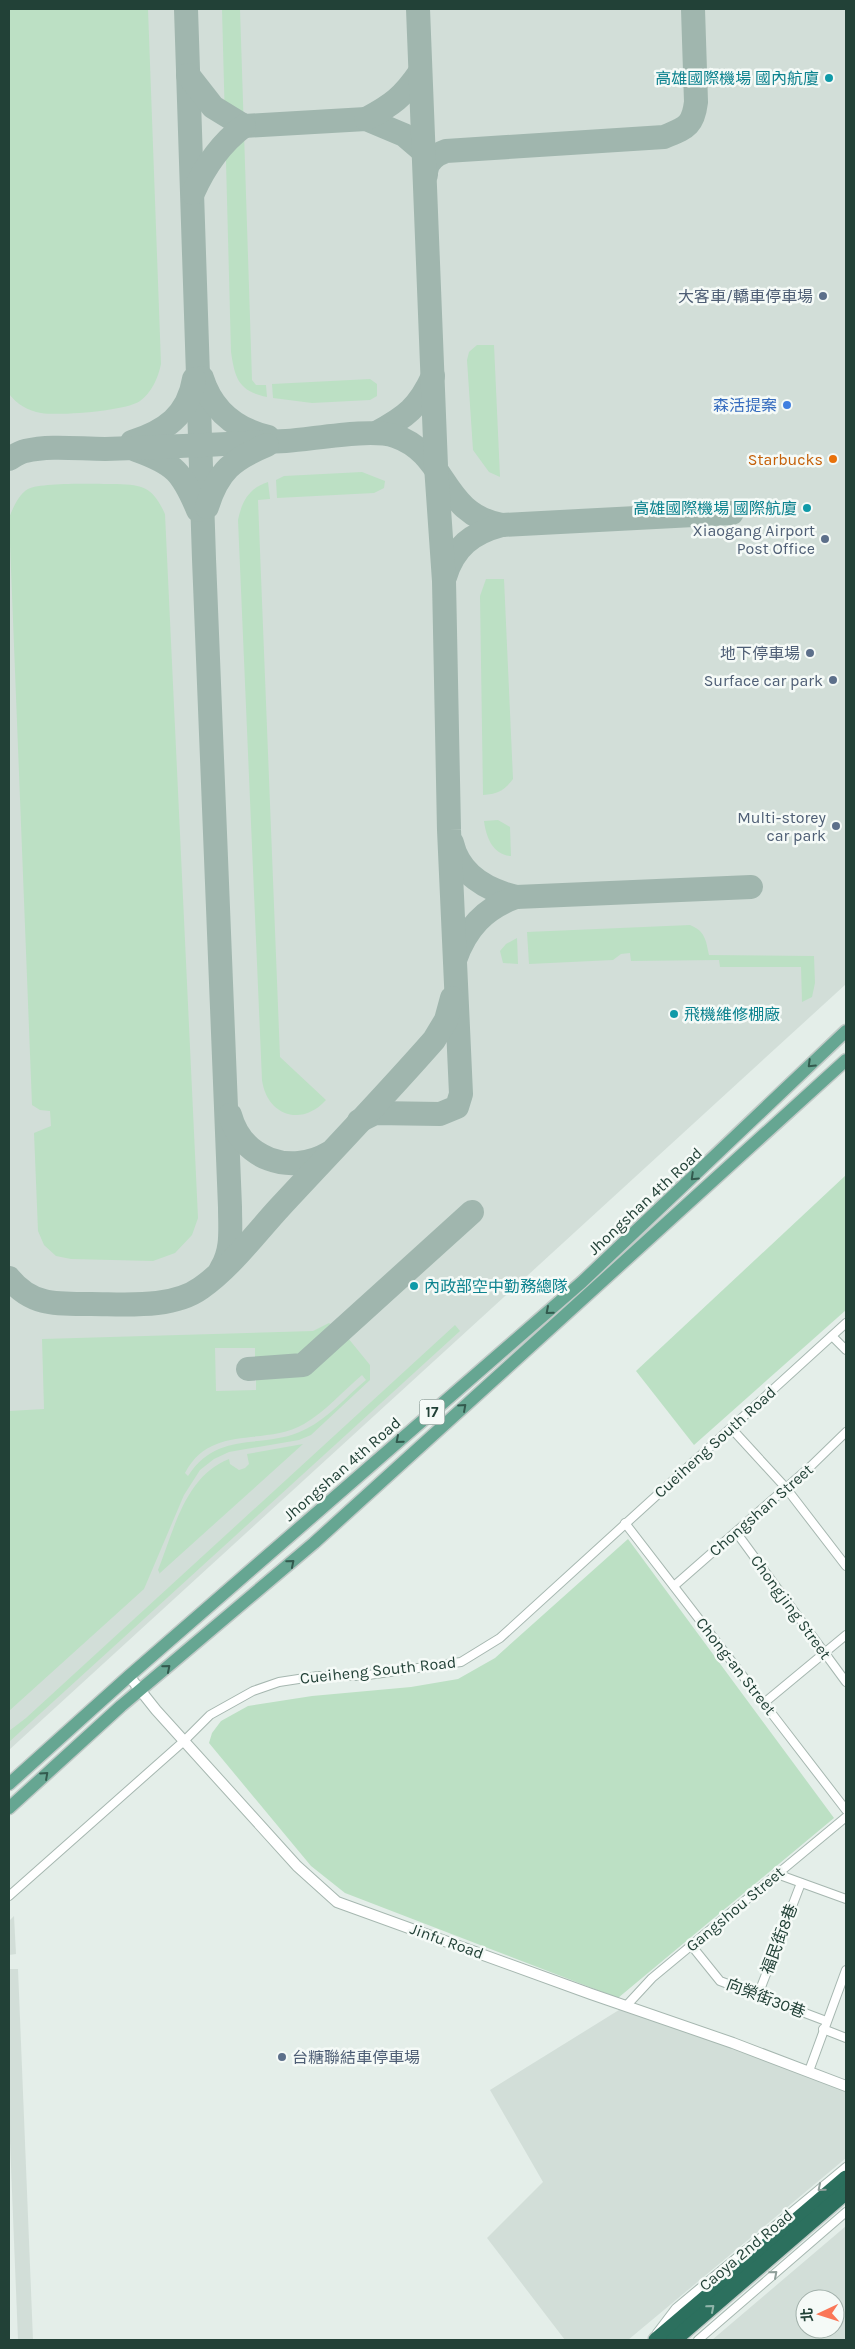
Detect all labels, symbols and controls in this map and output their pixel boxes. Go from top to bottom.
place label: 高雄國際機場 國內航廈 [655,69,819,88]
marker: 高雄國際機場 國內航廈 [823,72,835,84]
place label: 大客車/轎車停車場 [678,287,813,306]
marker: 大客車/轎車停車場 [817,290,829,302]
place label: 森活提案 [713,396,777,415]
marker: 森活提案 [781,399,793,411]
place label: Starbucks [748,450,823,469]
marker: Starbucks [827,453,839,465]
place label: 高雄國際機場 國際航廈 [633,499,797,518]
marker: 高雄國際機場 國際航廈 [801,502,813,514]
place label: Xiaogang Airport Post Office [692,521,815,558]
marker: Xiaogang Airport Post Office [819,533,831,545]
place label: 地下停車場 [720,644,800,663]
marker: 地下停車場 [804,647,816,659]
place label: Surface car park [704,671,823,690]
marker: Surface car park [827,674,839,686]
place label: Multi-storey car park [737,808,827,845]
marker: Multi-storey car park [830,820,842,832]
place label: 飛機維修棚廠 [684,1005,780,1024]
marker: 飛機維修棚廠 [668,1008,680,1020]
one-way arrow [808,1058,817,1067]
street label: Jhongshan 4th Road [584,1143,706,1259]
one-way arrow [690,1171,699,1180]
place label: 內政部空中勤務總隊 [424,1277,568,1296]
marker: 內政部空中勤務總隊 [408,1280,420,1292]
one-way arrow [545,1305,554,1314]
street label: Cueiheng South Road [650,1382,780,1502]
road number: 17 [420,1400,444,1424]
one-way arrow [458,1404,467,1413]
street label: Jhongshan 4th Road [279,1413,405,1525]
one-way arrow [396,1434,405,1443]
street label: Chongshan Street [705,1460,817,1560]
street label: Chongjing Street [747,1551,835,1663]
one-way arrow [285,1559,294,1568]
street label: Chong-an Street [692,1613,780,1719]
street label: Cueiheng South Road [299,1652,457,1688]
one-way arrow [161,1665,170,1674]
one-way arrow [39,1772,48,1781]
street label: Gangshou Street [682,1863,788,1955]
street label: 福民街8巷 [757,1901,801,1977]
street label: Jinfu Road [408,1919,486,1963]
street label: 向榮街30巷 [724,1974,808,2022]
place label: 台糖聯結車停車場 [292,2048,420,2067]
marker: 台糖聯結車停車場 [276,2051,288,2063]
one-way arrow [818,2182,827,2190]
street label: Caoya 2nd Road [695,2205,797,2295]
one-way arrow [768,2271,777,2280]
north arrow [795,2289,845,2339]
one-way arrow [705,2305,714,2314]
text: 北 [799,2307,816,2322]

